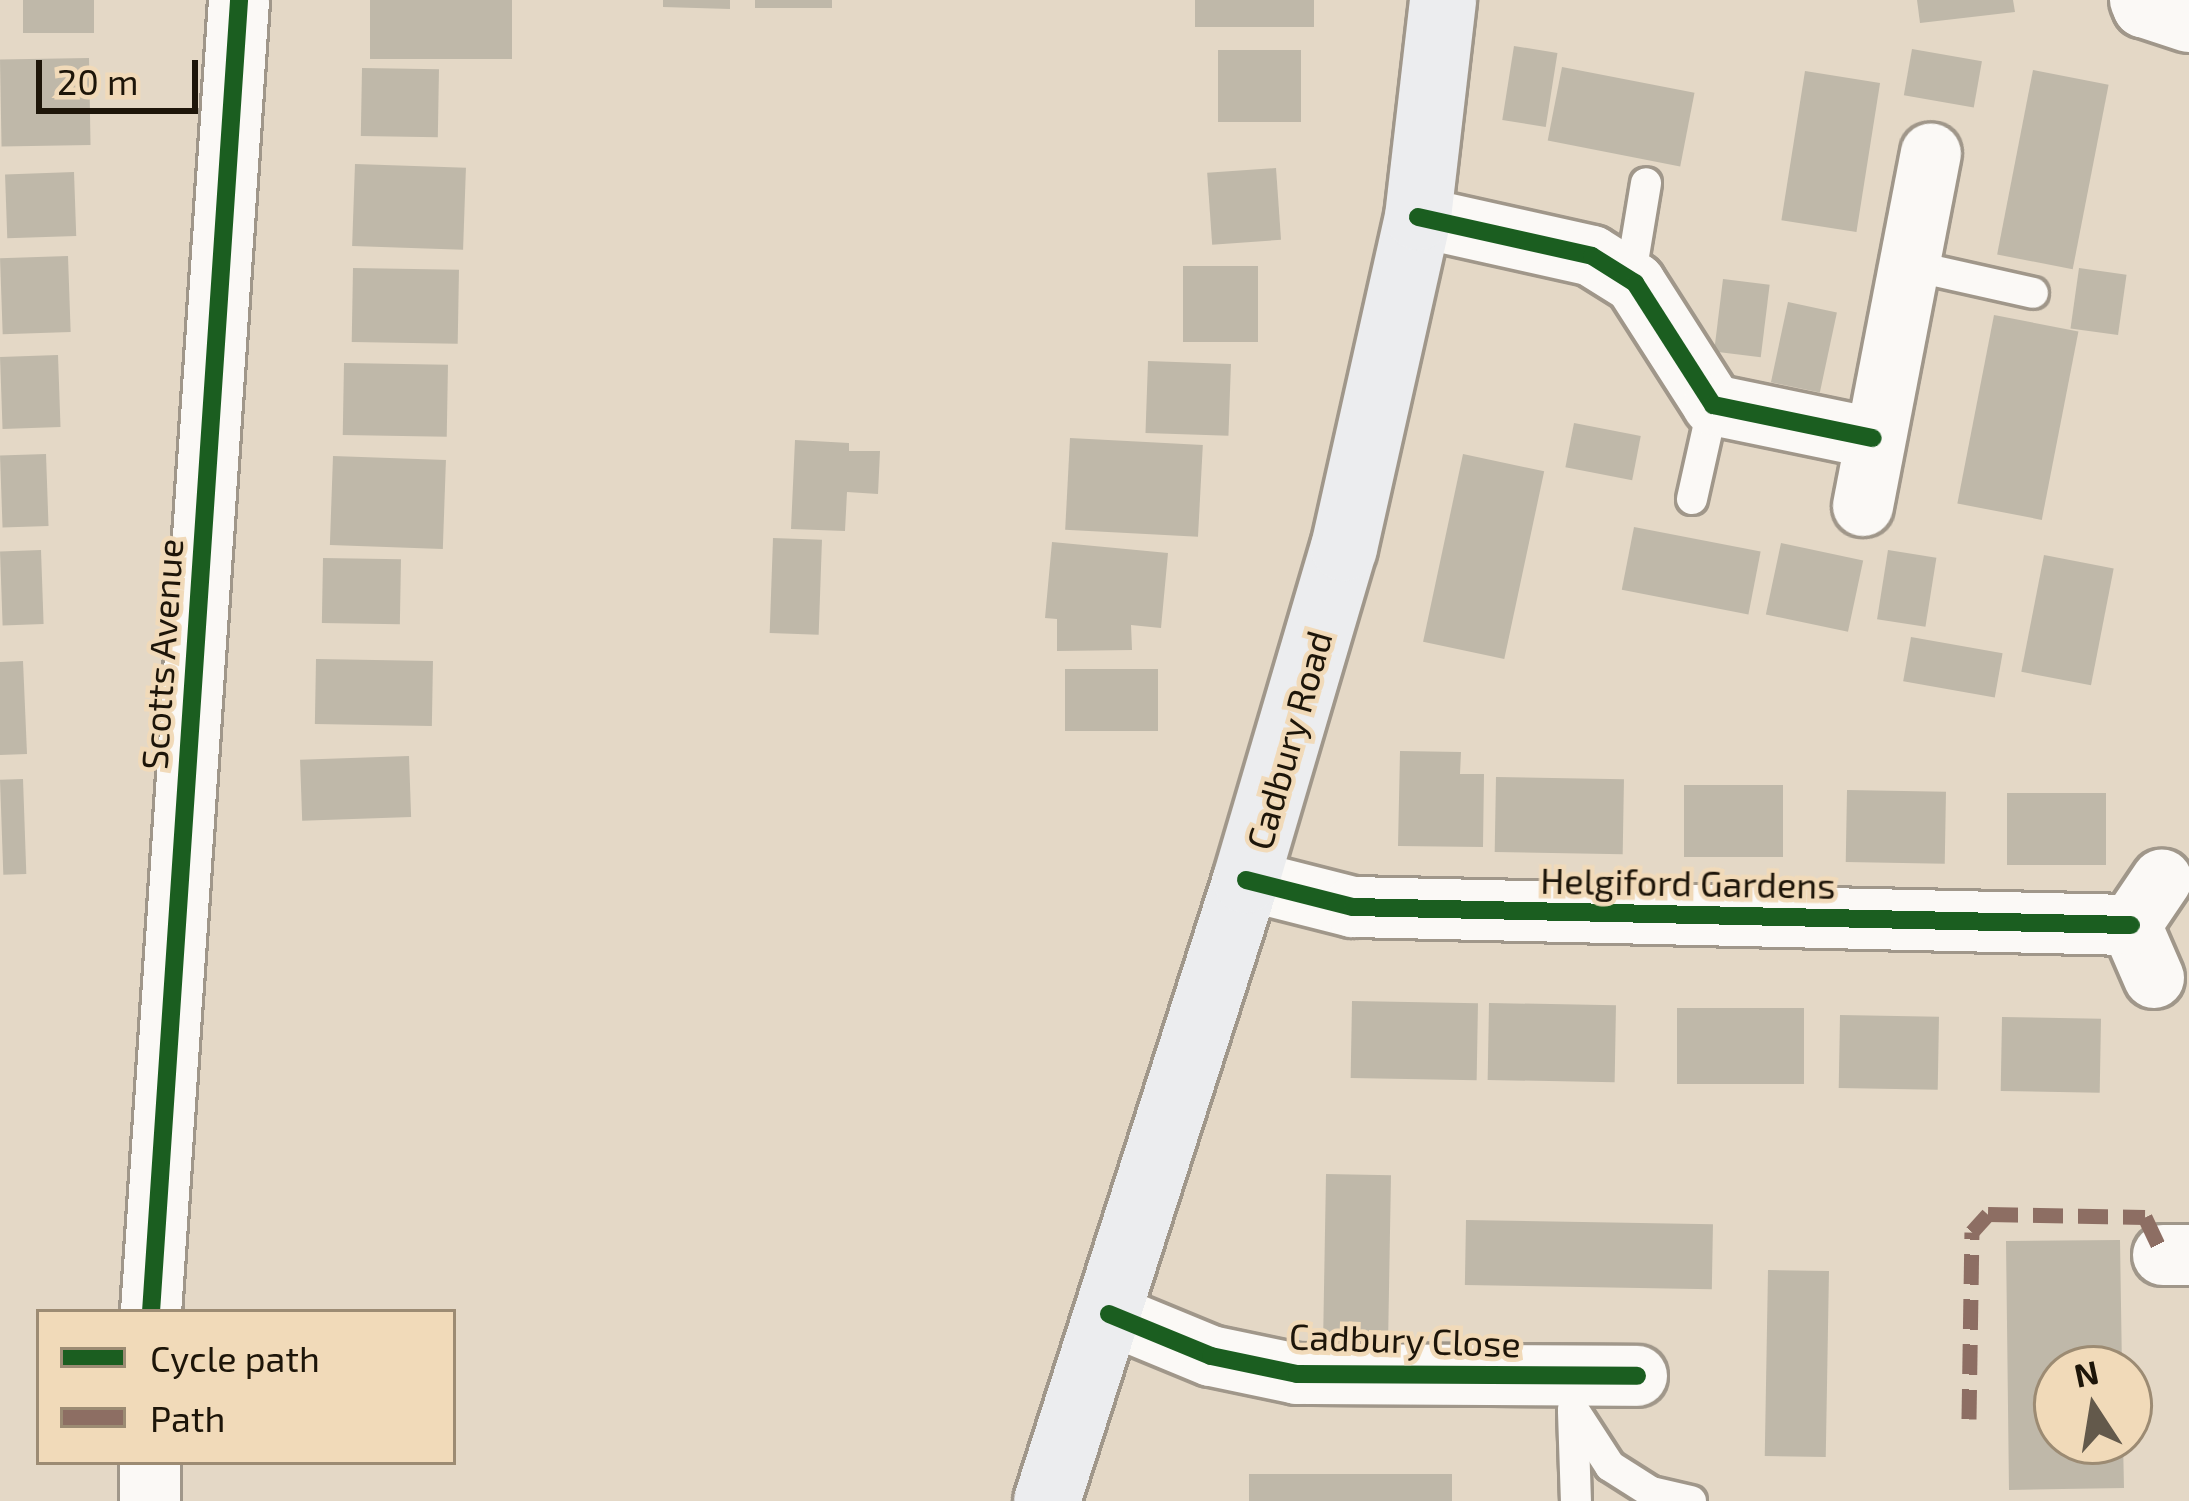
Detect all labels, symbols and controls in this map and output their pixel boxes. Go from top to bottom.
scale bar [42,36,204,110]
text: 20 m [57,59,139,102]
street label: Scotts Avenue [131,537,191,771]
street label: Cadbury Road [1236,625,1340,855]
street label: Helgiford Gardens [1540,858,1836,906]
legend [36,1309,456,1465]
street label: Cadbury Close [1288,1313,1522,1365]
text: Cycle path [150,1336,320,1379]
north arrow [2033,1345,2153,1465]
text: N [2070,1351,2102,1395]
text: Path [150,1396,226,1439]

